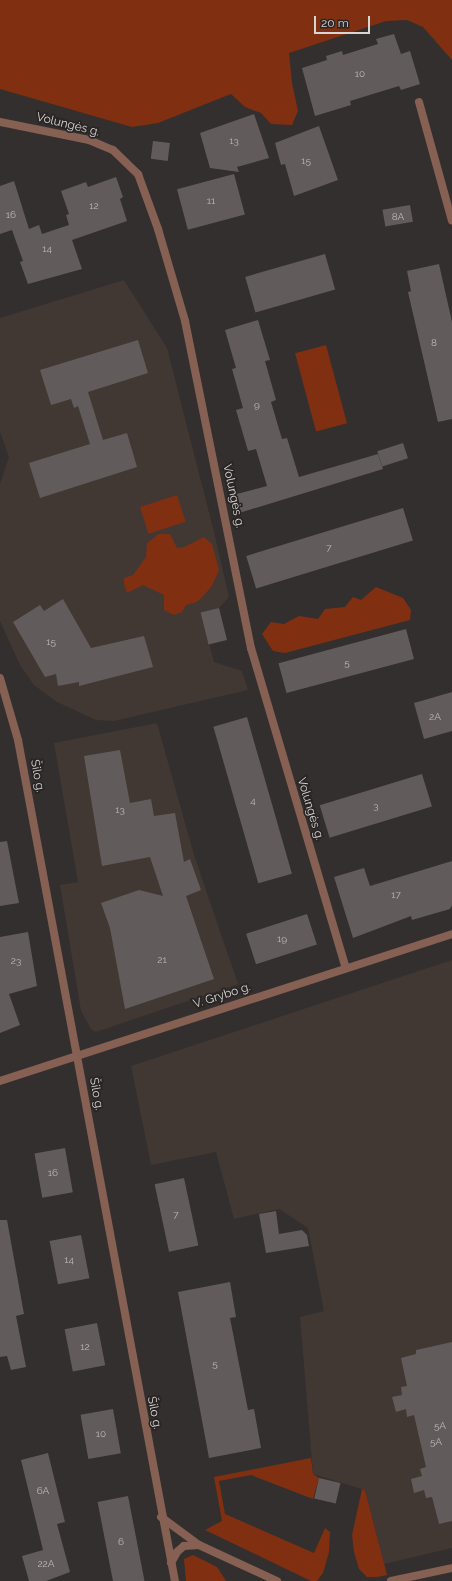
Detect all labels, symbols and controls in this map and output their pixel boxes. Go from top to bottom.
scale bar [316,8,372,34]
text: 20 m [321,16,349,30]
house number: 10 [355,68,365,80]
street label: Volungės g. [35,110,101,140]
house number: 13 [229,135,239,147]
house number: 15 [301,155,311,167]
house number: 11 [207,195,215,207]
house number: 12 [89,200,99,212]
house number: 16 [6,209,16,221]
house number: 8A [392,211,404,223]
house number: 14 [42,243,52,255]
house number: 8 [431,337,437,349]
house number: 9 [254,399,260,411]
street label: Volungės g. [219,463,247,529]
house number: 7 [326,542,332,554]
house number: 15 [46,636,56,648]
house number: 5 [344,657,350,669]
house number: 2A [429,711,441,723]
street label: Šilo g. [27,758,47,794]
street label: Volungės g. [294,776,326,842]
house number: 4 [250,795,256,807]
house number: 3 [373,800,379,812]
house number: 13 [115,804,125,816]
house number: 17 [391,889,401,901]
house number: 19 [277,933,287,945]
house number: 21 [157,954,167,966]
house number: 23 [11,955,21,967]
street label: V. Grybo g. [192,980,252,1012]
street label: Šilo g. [86,1076,106,1112]
house number: 16 [48,1167,58,1179]
house number: 7 [173,1209,179,1221]
house number: 14 [64,1254,74,1266]
house number: 12 [80,1341,90,1353]
house number: 5 [212,1358,218,1370]
street label: Šilo g. [144,1395,164,1431]
house number: 5A [434,1420,446,1432]
house number: 10 [96,1428,106,1440]
house number: 5A [430,1436,442,1448]
house number: 6A [37,1485,49,1497]
house number: 6 [118,1536,124,1548]
house number: 22A [37,1558,55,1570]

